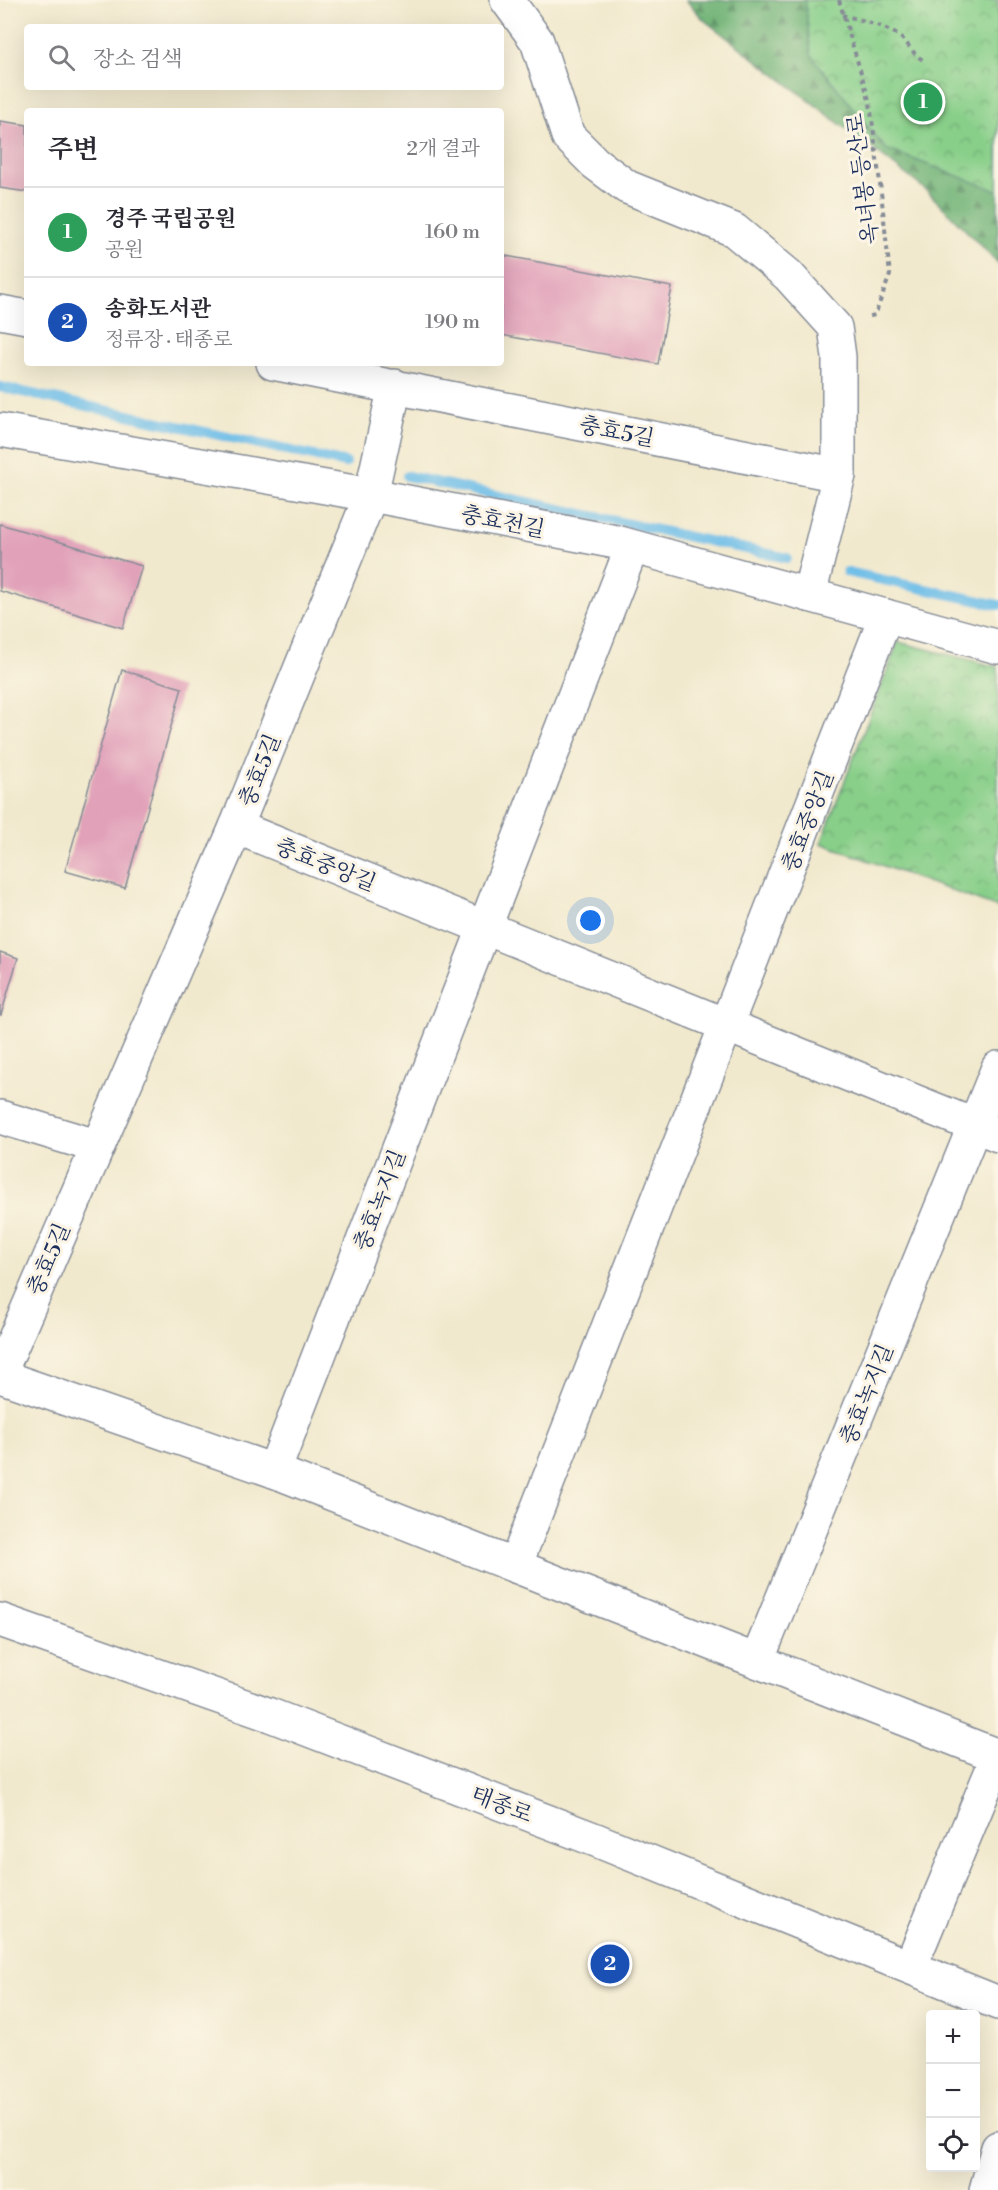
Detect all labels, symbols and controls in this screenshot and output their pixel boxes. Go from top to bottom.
search box [24,24,504,90]
icon: search [45,41,78,74]
text: 장소 검색 [93,46,183,73]
pin: 1 [904,80,942,124]
street label: 옥녀봉 등산로 [842,112,885,246]
text: 주변 [48,134,98,166]
text: 2개 결과 [407,137,480,162]
text: 경주 국립공원 [105,206,236,233]
text: 1 [63,220,72,245]
text: 160 m [425,220,480,245]
text: 공원 [105,238,144,263]
text: 송화도서관 [105,296,211,323]
text: 2 [61,310,74,335]
text: 190 m [425,310,480,335]
text: 정류장 · 태종로 [105,328,232,353]
street label: 충효5길 [577,412,657,453]
street label: 충효천길 [458,501,547,544]
street label: 충효5길 [234,730,287,811]
street label: 충효중앙길 [777,767,840,876]
street label: 충효중앙길 [271,833,380,898]
your location [576,906,605,935]
street label: 충효녹지길 [349,1146,412,1255]
street label: 충효5길 [22,1219,77,1300]
street label: 충효녹지길 [835,1340,900,1449]
street label: 태종로 [467,1781,536,1829]
pin: 2 [590,1942,630,1986]
map controls [926,2010,980,2172]
button: + [926,2010,980,2064]
button: − [926,2064,980,2118]
button: locate [926,2118,980,2172]

